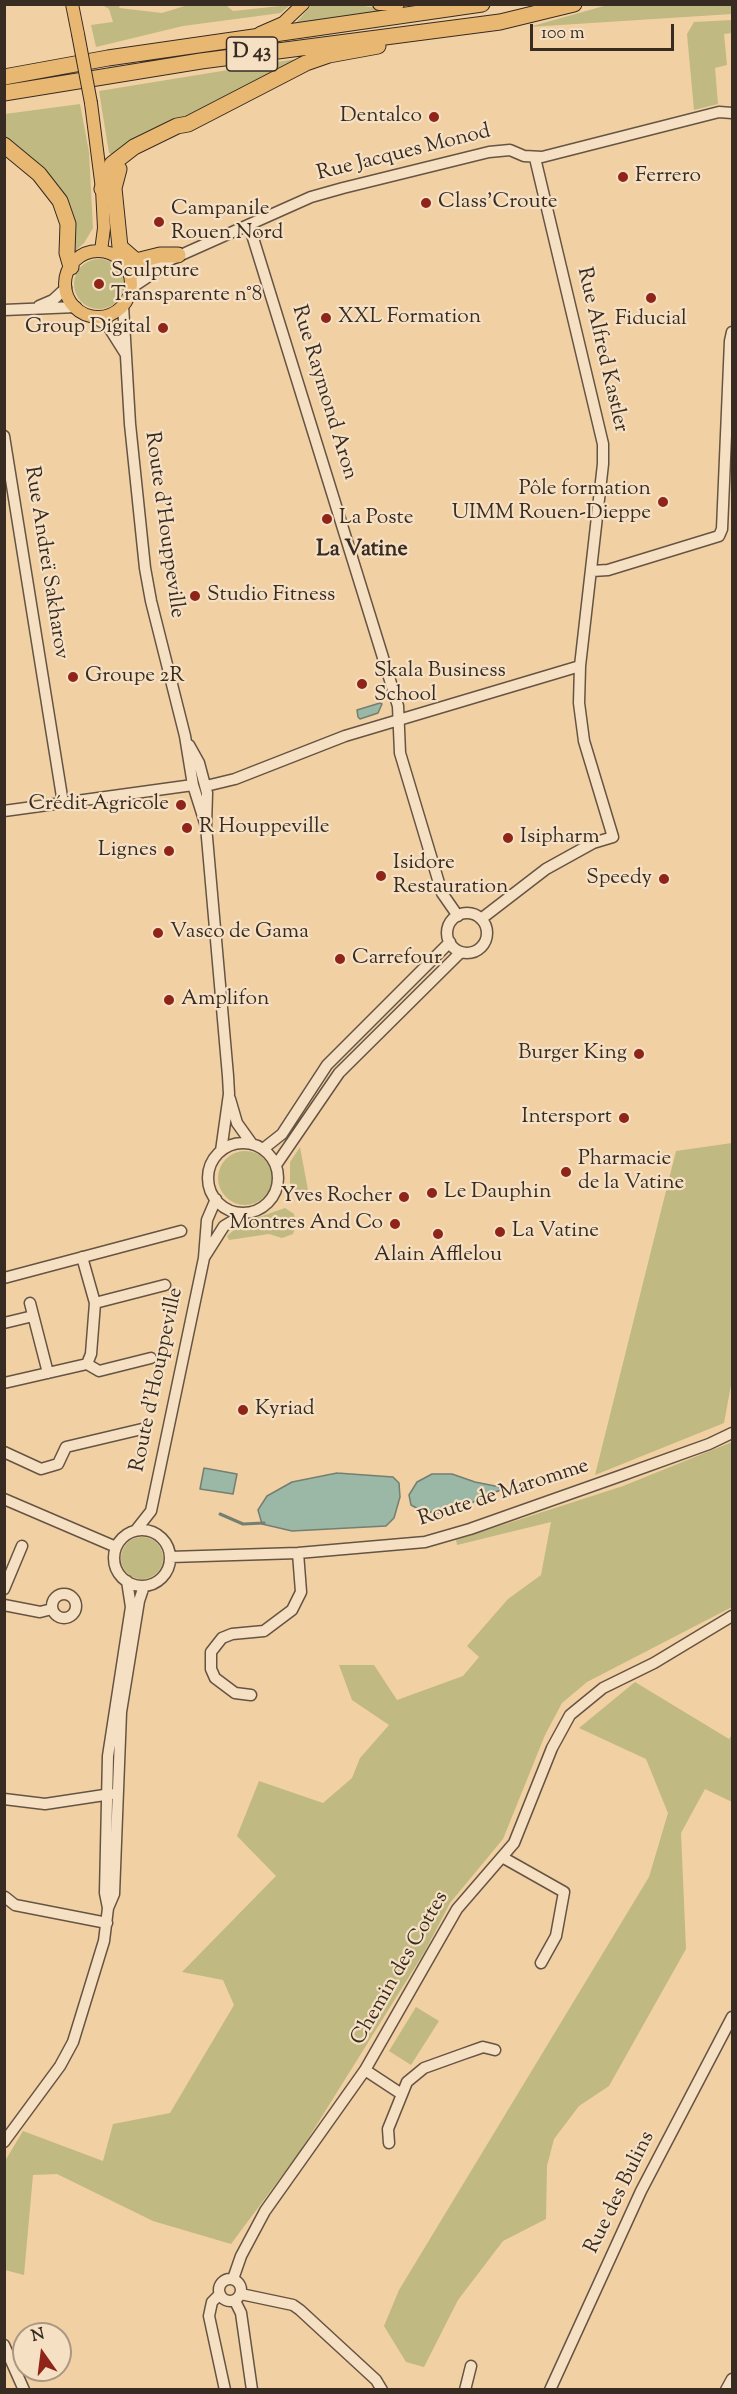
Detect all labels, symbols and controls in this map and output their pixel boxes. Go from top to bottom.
scale bar [533,12,677,50]
text: 100 m [541,21,585,47]
road number: D 43 [226,37,278,71]
place label: Dentalco [340,104,422,130]
marker: Dentalco [427,110,441,124]
street label: Rue Jacques Monod [315,120,493,188]
place label: Ferrero [635,164,701,190]
marker: Ferrero [616,170,630,184]
place label: Class'Croute [438,190,558,216]
marker: Class'Croute [419,196,433,210]
place label: Campanile Rouen Nord [171,197,283,247]
marker: Campanile Rouen Nord [152,215,166,229]
place label: Sculpture Transparente n°8 [111,259,262,309]
street label: Rue Alfred Kastler [570,265,632,435]
marker: Sculpture Transparente n°8 [92,277,106,291]
marker: Fiducial [644,291,658,305]
street label: Rue Raymond Aron [284,303,362,483]
place label: XXL Formation [338,305,481,331]
place label: Fiducial [615,307,687,333]
marker: XXL Formation [319,311,333,325]
place label: Group Digital [25,315,151,341]
marker: Group Digital [156,321,170,335]
street label: Route d'Houppeville [137,430,189,620]
street label: Rue Andreï Sakharov [17,465,73,661]
place label: Pôle formation UIMM Rouen-Dieppe [452,477,651,527]
marker: Pôle formation UIMM Rouen-Dieppe [656,495,670,509]
place label: La Poste [339,506,413,532]
marker: La Poste [320,512,334,526]
district label: La Vatine [316,538,408,564]
place label: Studio Fitness [207,583,335,609]
marker: Studio Fitness [188,589,202,603]
place label: Skala Business School [374,659,506,709]
place label: Groupe 2R [85,664,184,690]
marker: Groupe 2R [66,670,80,684]
marker: Skala Business School [355,677,369,691]
place label: Crédit Agricole [28,792,169,818]
marker: Crédit Agricole [174,798,188,812]
place label: R Houppeville [199,815,330,841]
marker: R Houppeville [180,821,194,835]
place label: Isipharm [520,825,600,851]
marker: Isipharm [501,831,515,845]
place label: Lignes [98,838,157,864]
marker: Lignes [162,844,176,858]
place label: Isidore Restauration [393,851,508,901]
place label: Speedy [586,866,652,892]
marker: Isidore Restauration [374,869,388,883]
marker: Speedy [657,872,671,886]
place label: Vasco de Gama [170,920,309,946]
marker: Vasco de Gama [151,926,165,940]
place label: Carrefour [352,946,442,972]
marker: Carrefour [333,952,347,966]
place label: Amplifon [181,987,269,1013]
marker: Amplifon [162,993,176,1007]
place label: Burger King [518,1041,627,1067]
marker: Burger King [632,1047,646,1061]
place label: Intersport [522,1105,612,1131]
marker: Intersport [617,1111,631,1125]
place label: Pharmacie de la Vatine [578,1147,684,1197]
marker: Pharmacie de la Vatine [559,1165,573,1179]
place label: Le Dauphin [444,1180,551,1206]
place label: Yves Rocher [280,1184,392,1210]
marker: Le Dauphin [425,1186,439,1200]
marker: Yves Rocher [397,1190,411,1204]
place label: Montres And Co [229,1211,383,1237]
marker: Montres And Co [388,1217,402,1231]
place label: La Vatine [512,1219,599,1245]
marker: La Vatine [493,1225,507,1239]
marker: Alain Afflelou [431,1227,445,1241]
place label: Alain Afflelou [374,1243,502,1269]
street label: Route d'Houppeville [126,1286,190,1474]
place label: Kyriad [255,1397,315,1423]
marker: Kyriad [236,1403,250,1417]
street label: Route de Maromme [416,1455,592,1533]
street label: Chemin des Cottes [347,1888,455,2050]
street label: Rue des Bulins [581,2128,661,2258]
north arrow [12,2322,72,2382]
text: N [29,2323,47,2349]

